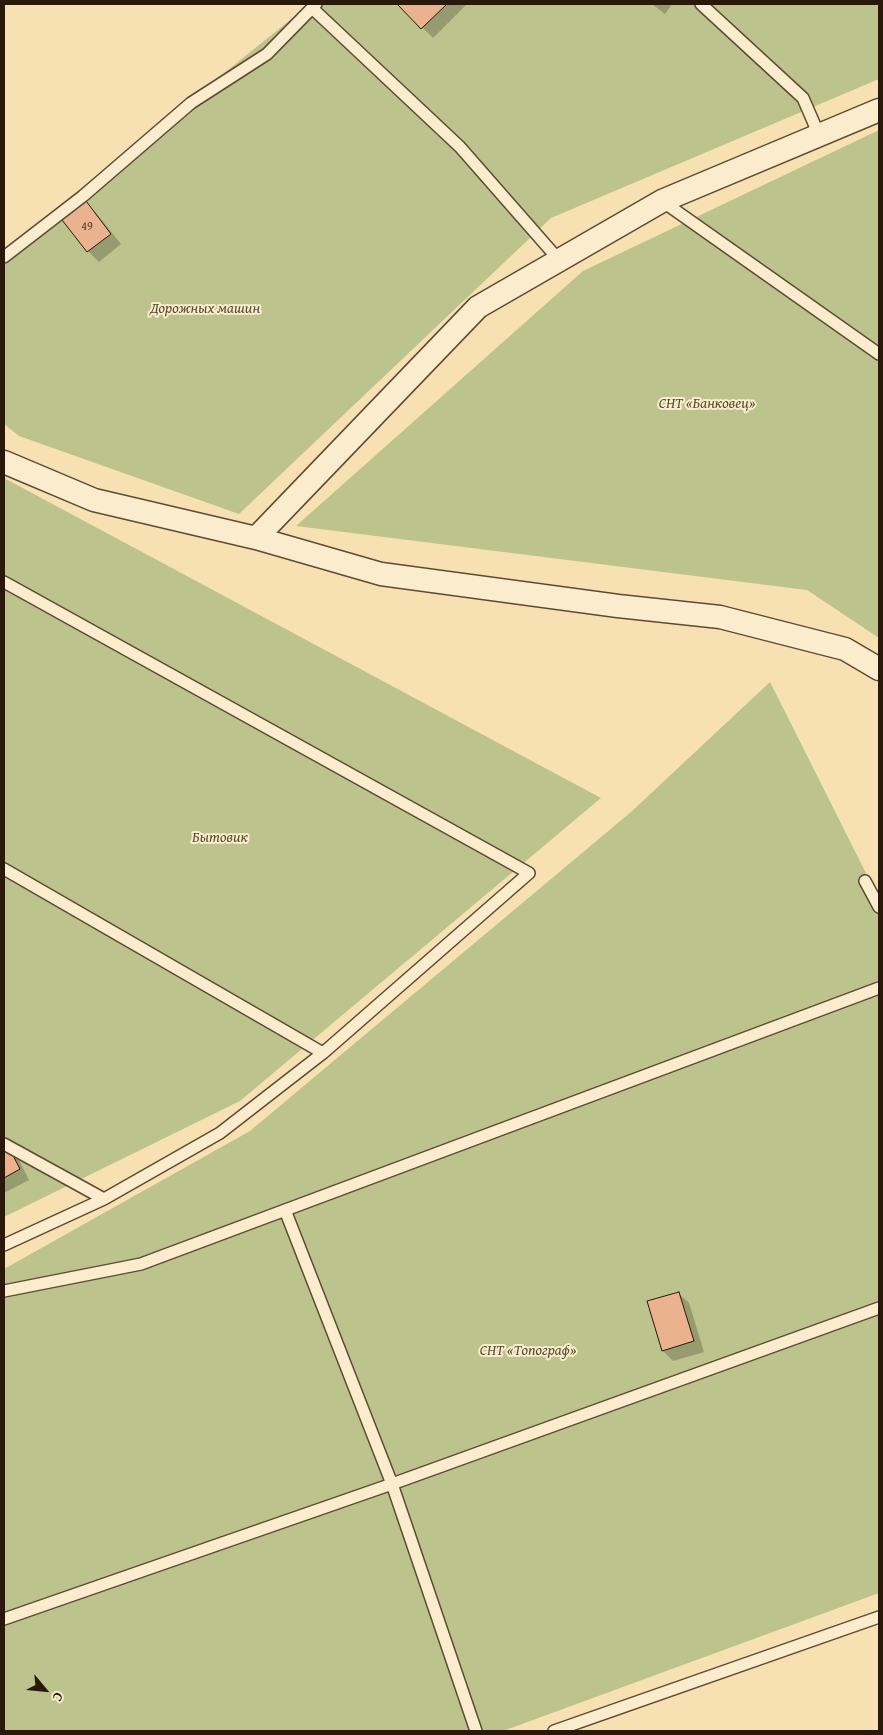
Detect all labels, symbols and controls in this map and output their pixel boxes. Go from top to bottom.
house number: 49 [81,220,93,234]
park label: Дорожных машин [150,300,260,318]
park label: СНТ «Банковец» [659,395,755,413]
park label: Бытовик [192,829,248,847]
park label: СНТ «Топограф» [480,1342,576,1360]
north arrow [20,1665,70,1715]
text: С [48,1689,69,1705]

